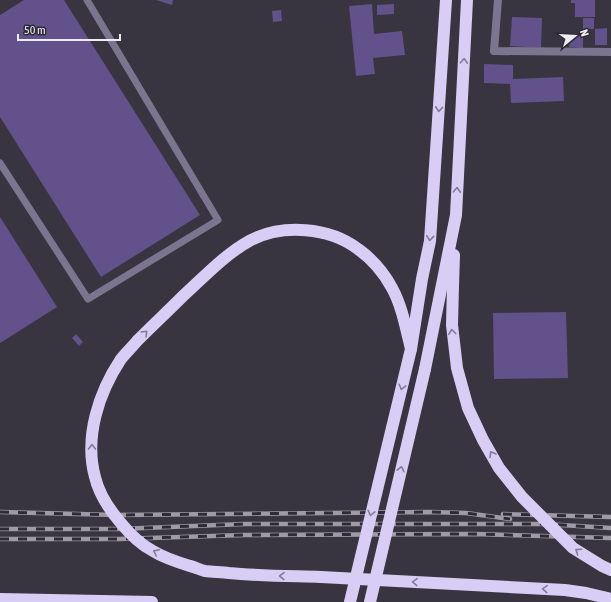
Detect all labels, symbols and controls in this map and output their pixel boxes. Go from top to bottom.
scale bar [18,16,120,42]
north arrow [555,16,595,56]
text: 50 m [24,23,46,37]
text: N [578,28,591,38]
one-way arrow [460,58,468,64]
one-way arrow [435,106,443,112]
one-way arrow [453,187,462,193]
one-way arrow [425,235,434,241]
one-way arrow [448,329,457,335]
one-way arrow [140,330,148,338]
one-way arrow [398,384,406,390]
one-way arrow [88,444,96,450]
one-way arrow [489,451,496,458]
one-way arrow [397,465,405,472]
one-way arrow [368,510,376,516]
one-way arrow [575,548,582,555]
one-way arrow [153,550,160,557]
one-way arrow [279,571,285,580]
one-way arrow [412,578,418,586]
one-way arrow [542,584,548,593]

